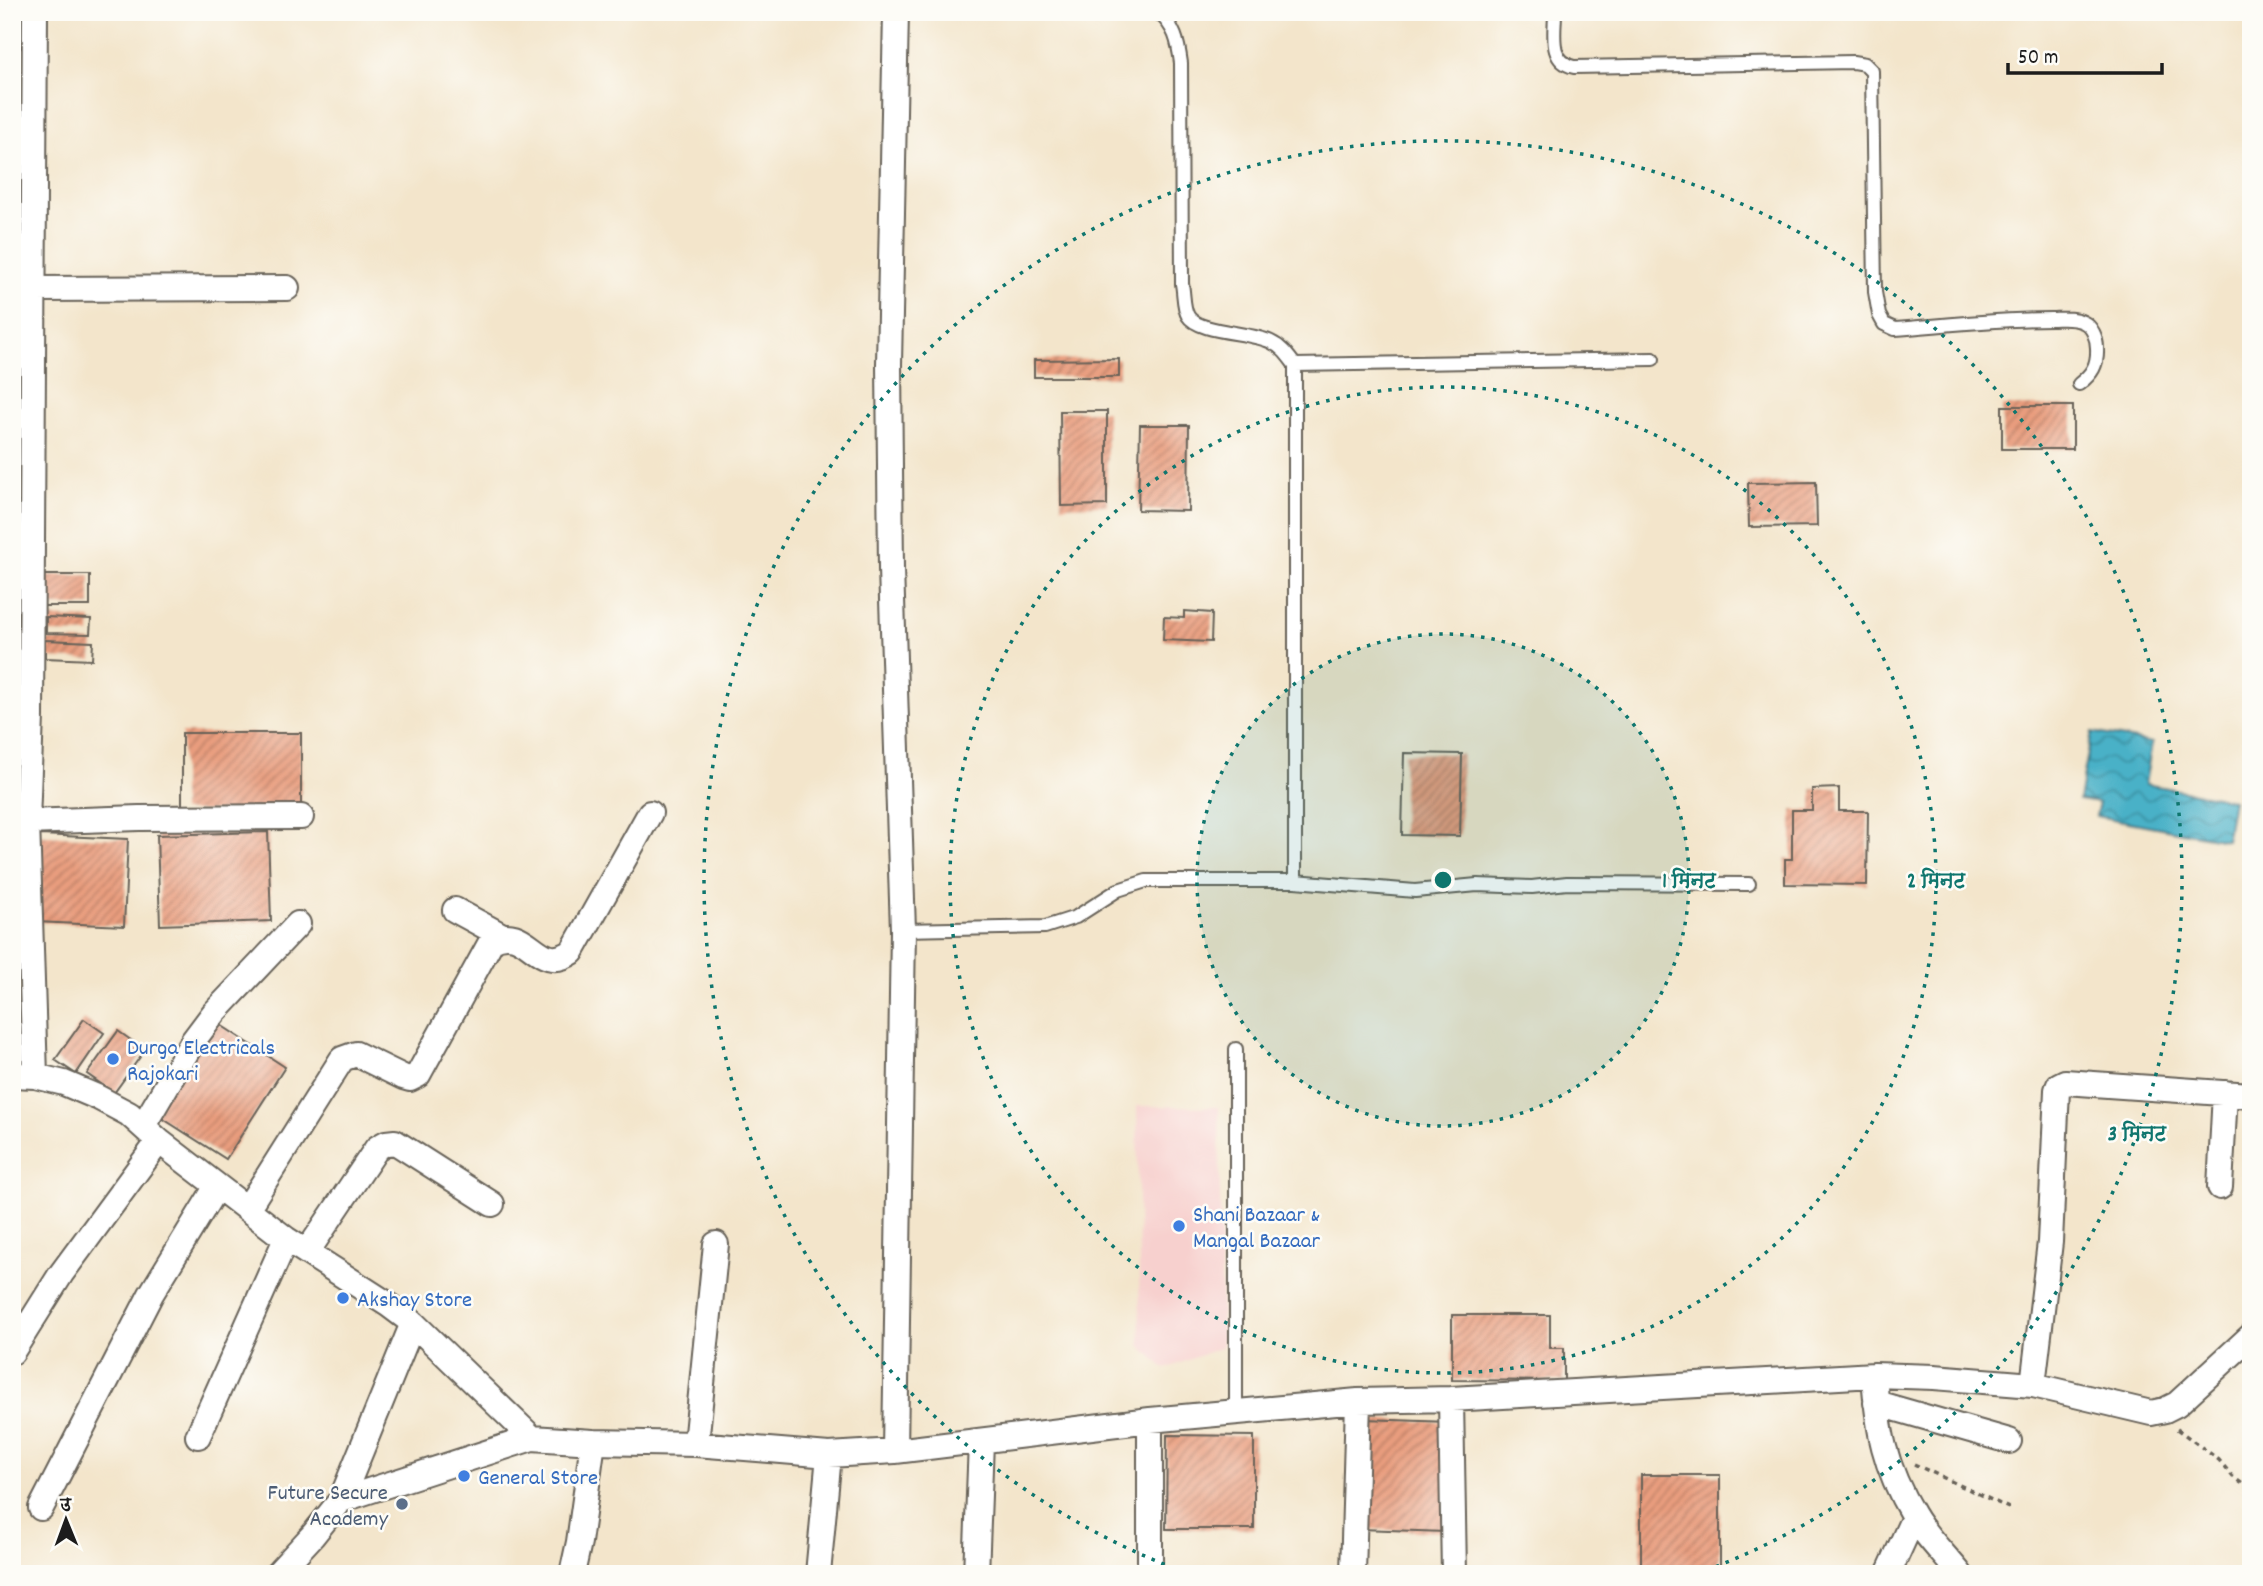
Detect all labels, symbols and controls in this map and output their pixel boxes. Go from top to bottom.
scale bar [2008,32,2162,76]
text: 50 m [2018,44,2058,74]
text: 1 मिनट [1662,867,1717,898]
text: 2 मिनट [1907,867,1966,898]
centre of rings [1431,868,1455,892]
place label: Durga Electricals Rajokari [127,1033,275,1092]
marker: Durga Electricals Rajokari [105,1051,121,1067]
text: 3 मिनट [2108,1120,2168,1151]
place label: Shani Bazaar & Mangal Bazaar [1193,1200,1321,1259]
marker: Shani Bazaar & Mangal Bazaar [1171,1218,1187,1234]
place label: Akshay Store [357,1285,472,1318]
marker: Akshay Store [335,1290,351,1306]
place label: General Store [478,1463,598,1496]
marker: General Store [456,1468,472,1484]
place label: Future Secure Academy [267,1478,389,1537]
north arrow [32,1484,102,1554]
text: उ [59,1493,73,1520]
marker: Future Secure Academy [394,1496,410,1512]

